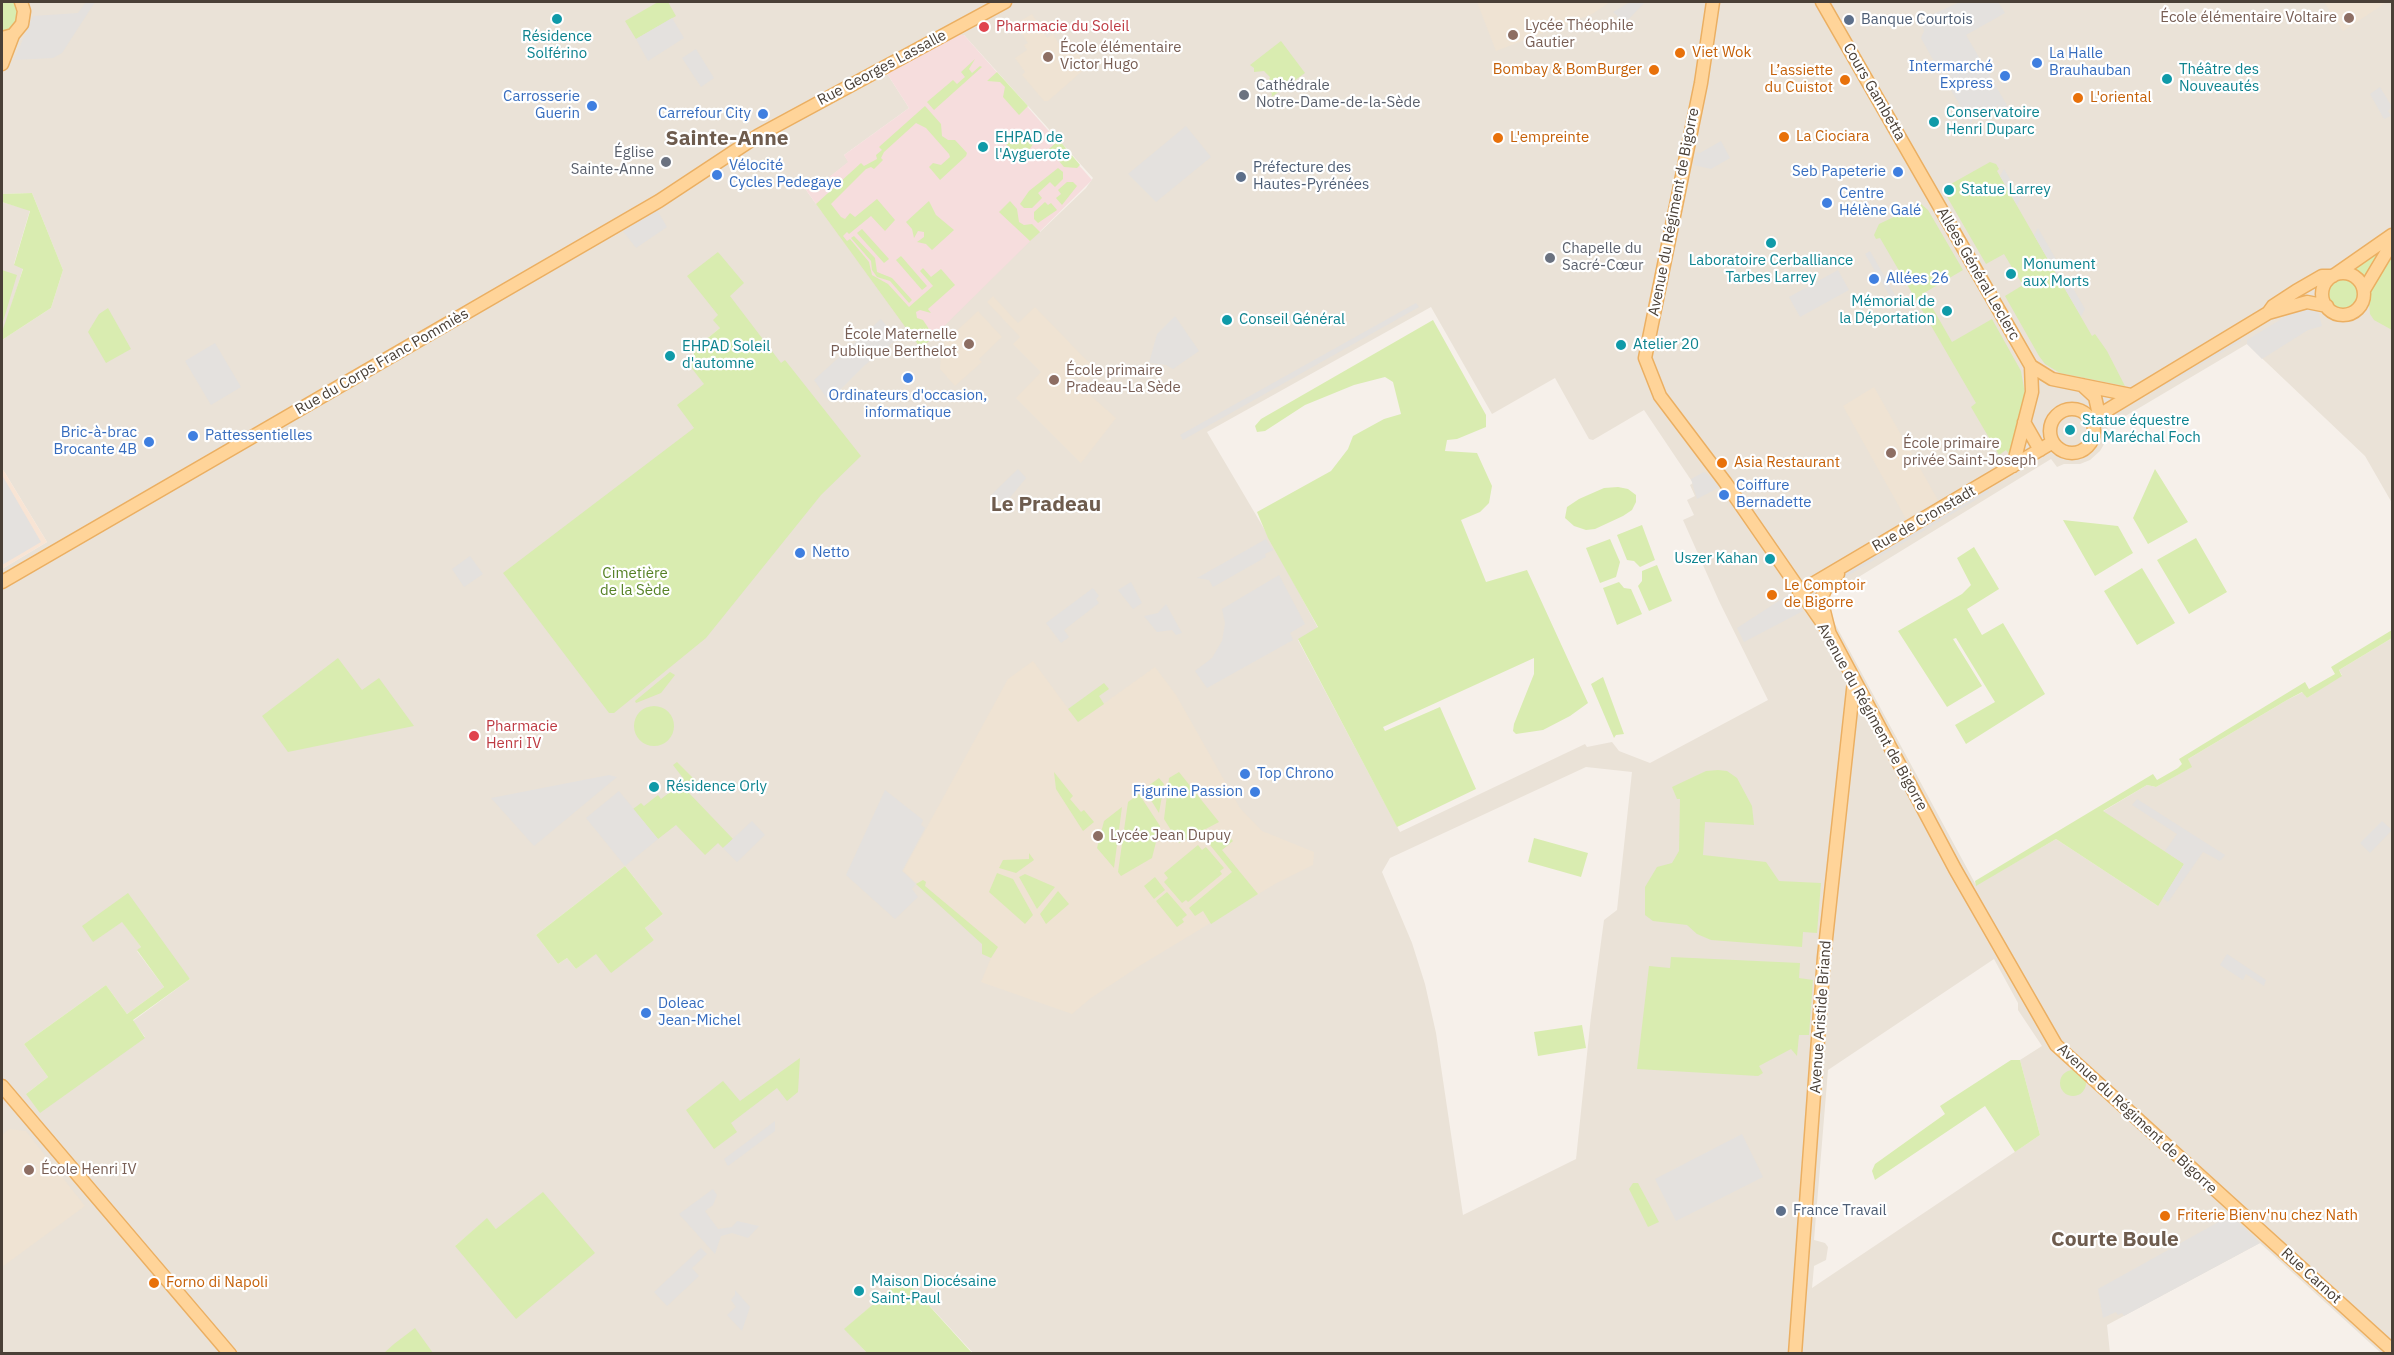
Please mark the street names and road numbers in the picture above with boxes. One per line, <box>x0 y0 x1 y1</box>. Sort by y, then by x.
street label: Rue Georges Lassalle <box>814 26 950 110</box>
street label: Cours Gambetta <box>1839 40 1909 144</box>
street label: Avenue du Régiment de Bigorre <box>1645 106 1703 318</box>
street label: Allées Général Leclerc <box>1933 205 2023 343</box>
street label: Rue du Corps Franc Pommiès <box>292 305 472 419</box>
street label: Rue de Cronstadt <box>1869 482 1979 556</box>
street label: Avenue du Régiment de Bigorre <box>1813 620 1931 814</box>
street label: Avenue Aristide Briand <box>1807 940 1835 1094</box>
street label: Avenue du Régiment de Bigorre <box>2053 1040 2221 1198</box>
street label: Rue Carnot <box>2277 1244 2345 1308</box>

